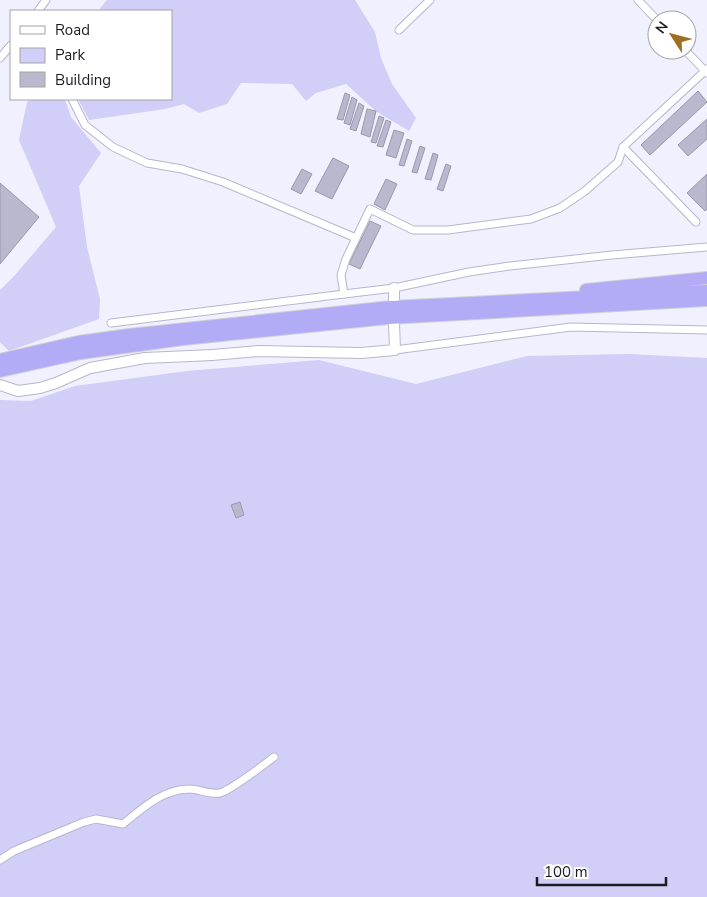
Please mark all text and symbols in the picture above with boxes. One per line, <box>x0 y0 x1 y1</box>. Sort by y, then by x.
legend <box>10 10 172 100</box>
north arrow <box>647 10 697 60</box>
text: N <box>651 18 673 37</box>
text: Road <box>55 20 90 40</box>
text: Park <box>55 45 85 65</box>
text: Building <box>55 70 111 90</box>
scale bar <box>537 854 666 886</box>
text: 100 m <box>544 862 588 882</box>

